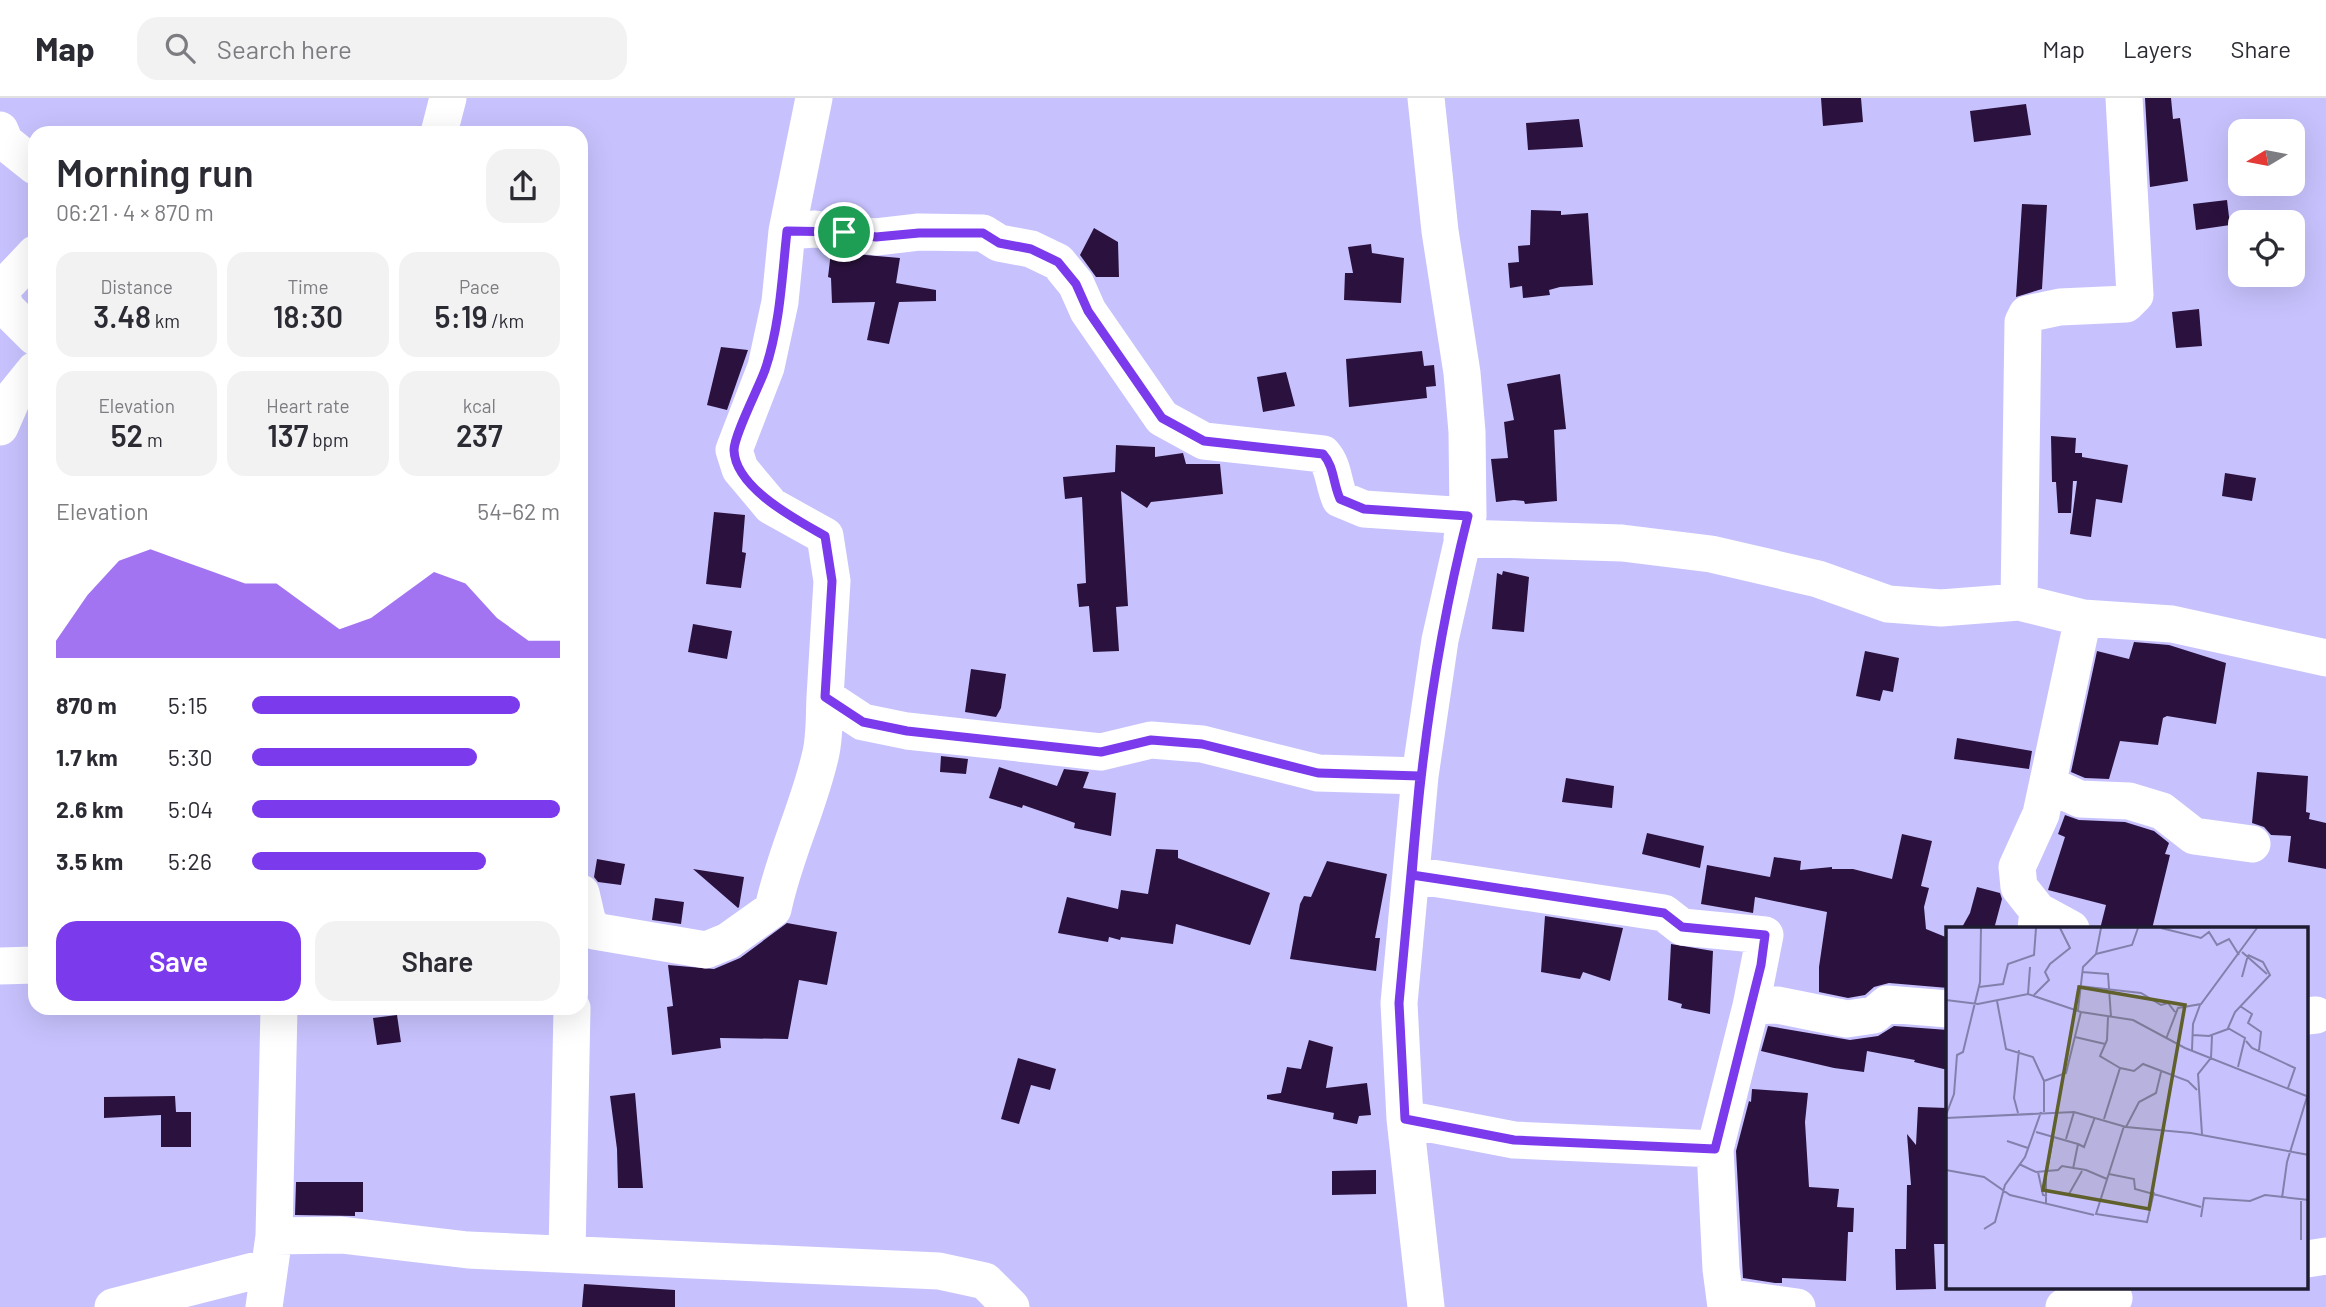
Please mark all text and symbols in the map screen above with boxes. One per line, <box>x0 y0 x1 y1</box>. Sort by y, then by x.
search box <box>137 17 627 80</box>
text: Map <box>35 28 95 68</box>
icon: search <box>161 29 199 67</box>
text: Search here <box>217 33 352 64</box>
text: Map <box>2042 34 2085 63</box>
text: Layers <box>2123 34 2192 63</box>
text: Share <box>2230 34 2291 63</box>
north arrow <box>2228 119 2305 196</box>
map controls <box>2228 119 2305 287</box>
text: Morning run <box>56 149 254 195</box>
button: share <box>486 149 560 223</box>
text: 06:21 · 4 × 870 m <box>56 198 214 226</box>
pin <box>814 202 874 262</box>
button: locate <box>2228 210 2305 287</box>
icon: arrive <box>825 213 863 251</box>
text: Distance <box>100 275 173 298</box>
text: Time <box>287 275 329 298</box>
text: Pace <box>459 275 500 298</box>
text: 3.48 <box>93 298 151 334</box>
text: 18:30 <box>273 298 343 334</box>
text: 5:19 <box>435 298 487 334</box>
text: km <box>151 309 180 332</box>
text: /km <box>487 309 524 332</box>
text: Elevation <box>98 394 175 417</box>
text: Heart rate <box>266 394 350 417</box>
text: kcal <box>463 394 496 417</box>
text: 52 <box>111 417 143 453</box>
text: 137 <box>267 417 308 453</box>
text: 237 <box>456 417 503 453</box>
text: m <box>143 428 163 451</box>
text: bpm <box>308 428 349 451</box>
text: Elevation <box>56 497 149 525</box>
text: 54–62 m <box>477 497 560 525</box>
text: 870 m <box>56 691 117 719</box>
text: 5:15 <box>168 691 208 719</box>
text: 1.7 km <box>56 743 118 771</box>
text: 5:30 <box>168 743 212 771</box>
text: 2.6 km <box>56 795 124 823</box>
text: 5:04 <box>168 795 213 823</box>
text: 3.5 km <box>56 847 123 875</box>
text: 5:26 <box>168 847 212 875</box>
button: Save <box>56 921 301 1001</box>
button: Share <box>315 921 560 1001</box>
inset map <box>1946 927 2308 1290</box>

